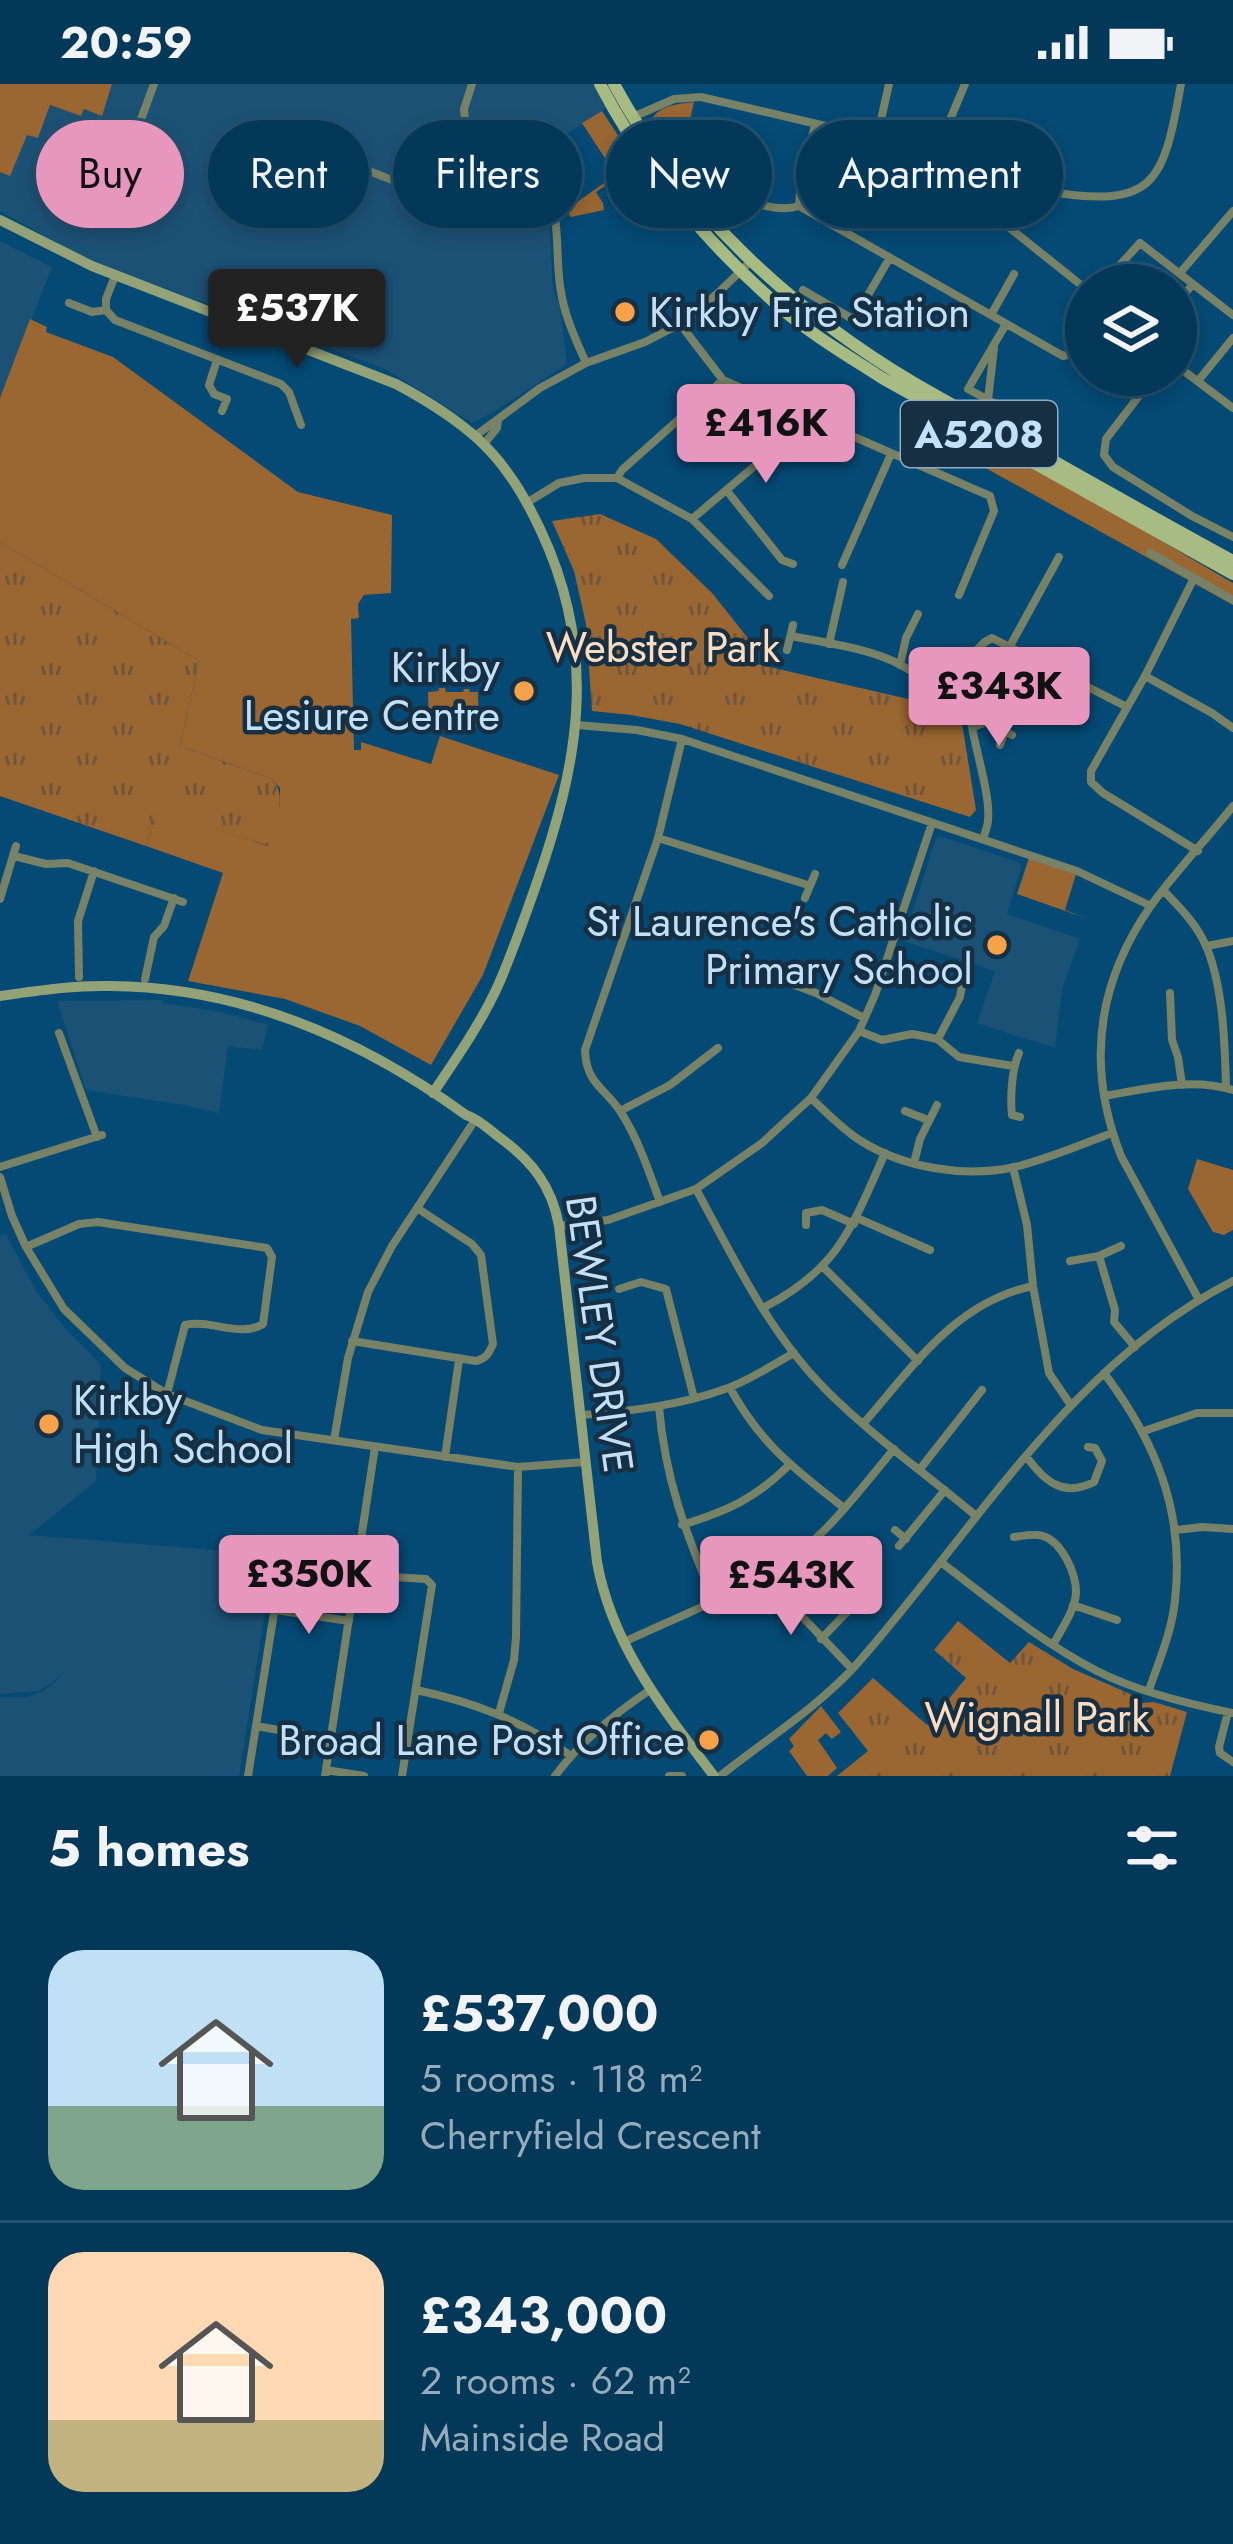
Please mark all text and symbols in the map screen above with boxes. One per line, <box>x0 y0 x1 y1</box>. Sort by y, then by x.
text: 20:59 <box>60 10 193 75</box>
chip: Buy <box>36 120 184 228</box>
chip: Rent <box>208 120 369 228</box>
chip: Filters <box>393 120 582 228</box>
chip: New <box>606 120 772 228</box>
chip: Apartment <box>796 120 1063 228</box>
map controls <box>1065 264 1197 396</box>
button: layers <box>1065 264 1197 396</box>
pin: £537K <box>213 269 381 371</box>
text: £537K <box>235 279 359 336</box>
place label: Kirkby Fire Station <box>649 282 970 343</box>
marker: Kirkby Fire Station <box>612 299 638 325</box>
pin: £416K <box>682 384 850 486</box>
text: £416K <box>704 394 828 451</box>
road number: A5208 <box>901 401 1057 467</box>
park label: Webster Park <box>546 617 781 678</box>
place label: Kirkby Lesiure Centre <box>244 637 501 746</box>
pin: £343K <box>915 647 1083 749</box>
text: £343K <box>936 657 1062 714</box>
marker: Kirkby Lesiure Centre <box>511 678 537 704</box>
place label: St Laurence's Catholic Primary School <box>586 891 973 1000</box>
marker: St Laurence's Catholic Primary School <box>984 932 1010 958</box>
street label: BEWLEY DRIVE <box>550 1191 649 1477</box>
place label: Kirkby High School <box>73 1370 293 1479</box>
marker: Kirkby High School <box>36 1411 62 1437</box>
pin: £350K <box>225 1535 393 1637</box>
pin: £543K <box>707 1536 875 1638</box>
text: £350K <box>246 1545 372 1602</box>
text: £543K <box>727 1546 855 1603</box>
park label: Wignall Park <box>924 1687 1150 1748</box>
place label: Broad Lane Post Office <box>279 1710 685 1771</box>
marker: Broad Lane Post Office <box>696 1727 722 1753</box>
text: 5 homes <box>48 1811 250 1885</box>
icon: filters <box>1119 1815 1185 1881</box>
text: £537,000 <box>420 1976 658 2050</box>
icon: home <box>144 1998 288 2142</box>
text: 5 rooms · 118 m² <box>420 2050 702 2107</box>
text: Cherryfield Crescent <box>420 2107 761 2164</box>
text: £343,000 <box>420 2278 667 2352</box>
icon: home <box>144 2300 288 2444</box>
text: 2 rooms · 62 m² <box>420 2352 691 2409</box>
text: Mainside Road <box>420 2409 665 2466</box>

